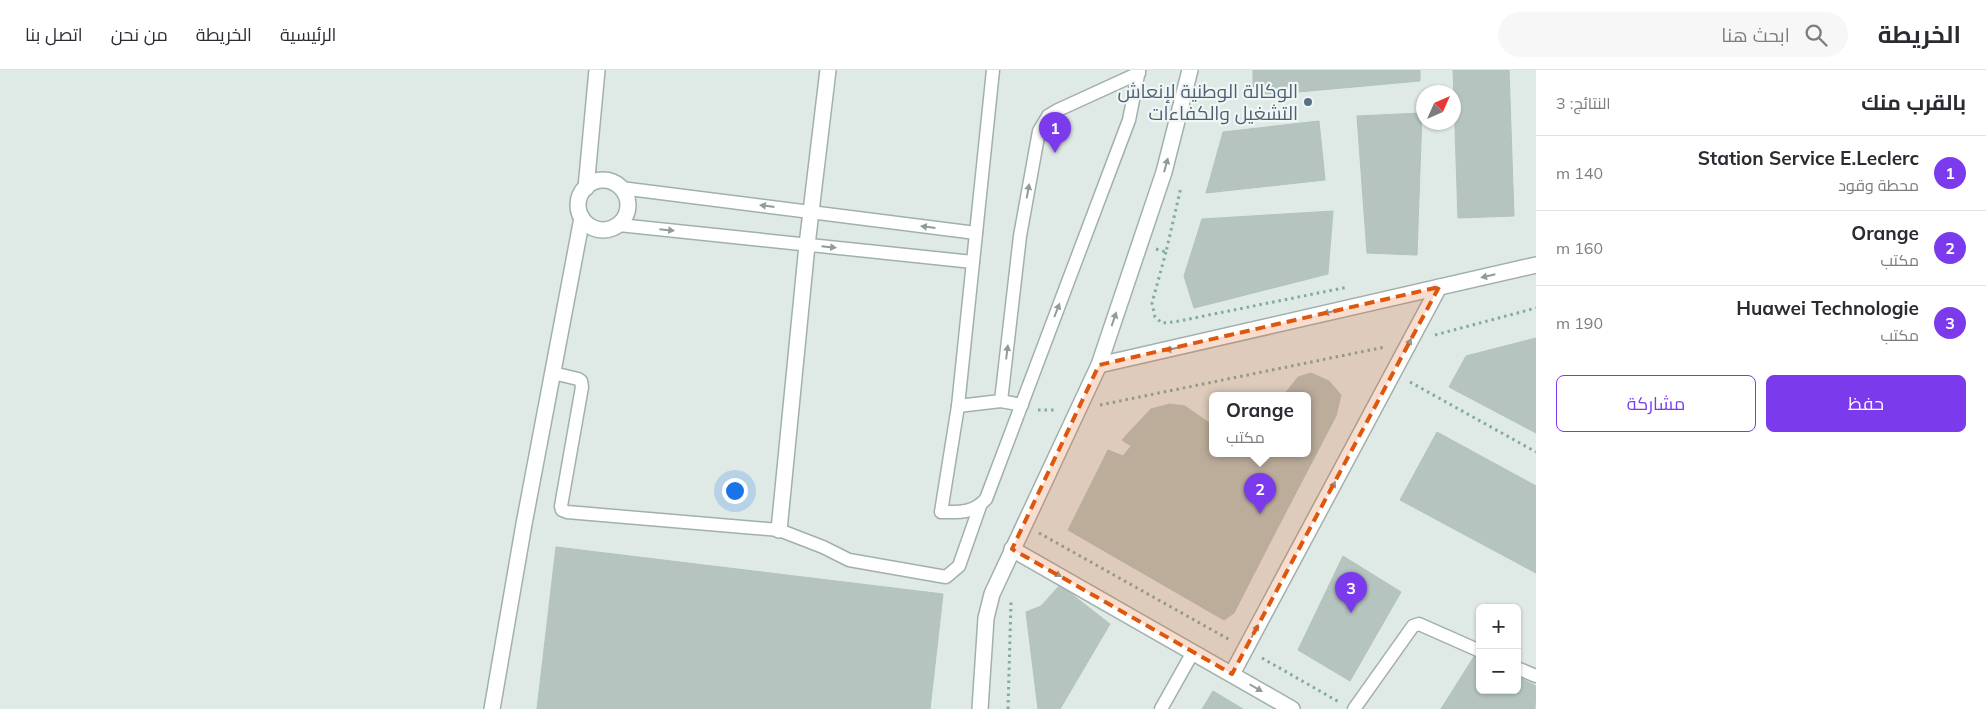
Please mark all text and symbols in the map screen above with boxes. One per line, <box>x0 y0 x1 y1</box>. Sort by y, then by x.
search box <box>1498 12 1848 57</box>
text: الخريطة <box>1878 19 1961 49</box>
icon: search <box>1802 21 1830 49</box>
text: اتصل بنا <box>25 23 83 46</box>
text: من نحن <box>111 23 168 46</box>
text: الخريطة <box>196 23 252 46</box>
text: الرئيسية <box>280 23 336 46</box>
text: ابحث هنا <box>1721 23 1790 47</box>
place label: الوكالة الوطنية لإنعاش التشغيل والكفاءات <box>1117 79 1298 125</box>
north arrow <box>1416 85 1461 130</box>
text: بالقرب منك <box>1861 89 1966 115</box>
text: النتائج: 3 <box>1556 93 1611 113</box>
marker: الوكالة الوطنية لإنعاش التشغيل والكفاءات <box>1302 96 1314 108</box>
pin: 1 <box>1039 112 1071 153</box>
text: Station Service E.Leclerc <box>1698 146 1919 170</box>
one-way arrow <box>1162 157 1170 172</box>
text: 140 m <box>1556 163 1603 183</box>
text: 1 <box>1945 163 1955 183</box>
text: محطة وقود <box>1838 175 1919 195</box>
one-way arrow <box>1025 183 1033 199</box>
one-way arrow <box>758 202 774 210</box>
text: Orange <box>1851 221 1919 245</box>
one-way arrow <box>919 223 935 231</box>
one-way arrow <box>660 226 676 234</box>
text: 160 m <box>1556 238 1603 258</box>
text: 2 <box>1945 238 1955 258</box>
one-way arrow <box>821 243 837 251</box>
text: مكتب <box>1880 250 1919 270</box>
one-way arrow <box>1481 272 1496 280</box>
text: Huawei Technologie <box>1736 296 1919 320</box>
one-way arrow <box>1053 302 1061 317</box>
one-way arrow <box>1323 308 1338 316</box>
one-way arrow <box>1111 311 1119 326</box>
text: 190 m <box>1556 313 1603 333</box>
text: 3 <box>1945 313 1955 333</box>
text: مكتب <box>1880 325 1919 345</box>
one-way arrow <box>1404 337 1412 352</box>
one-way arrow <box>1003 344 1011 360</box>
one-way arrow <box>1163 345 1179 353</box>
button: مشاركة <box>1556 375 1756 432</box>
button: حفظ <box>1766 375 1966 432</box>
popup <box>1209 392 1311 457</box>
text: Orange <box>1226 398 1294 422</box>
text: مكتب <box>1226 427 1265 447</box>
pin: 2 <box>1244 473 1276 514</box>
your location <box>722 478 748 504</box>
one-way arrow <box>1328 481 1336 495</box>
one-way arrow <box>1048 568 1061 577</box>
pin: 3 <box>1335 572 1367 613</box>
map controls <box>1476 604 1521 694</box>
button: + <box>1476 604 1521 649</box>
one-way arrow <box>1251 624 1259 639</box>
button: − <box>1476 649 1521 694</box>
one-way arrow <box>1250 684 1263 693</box>

